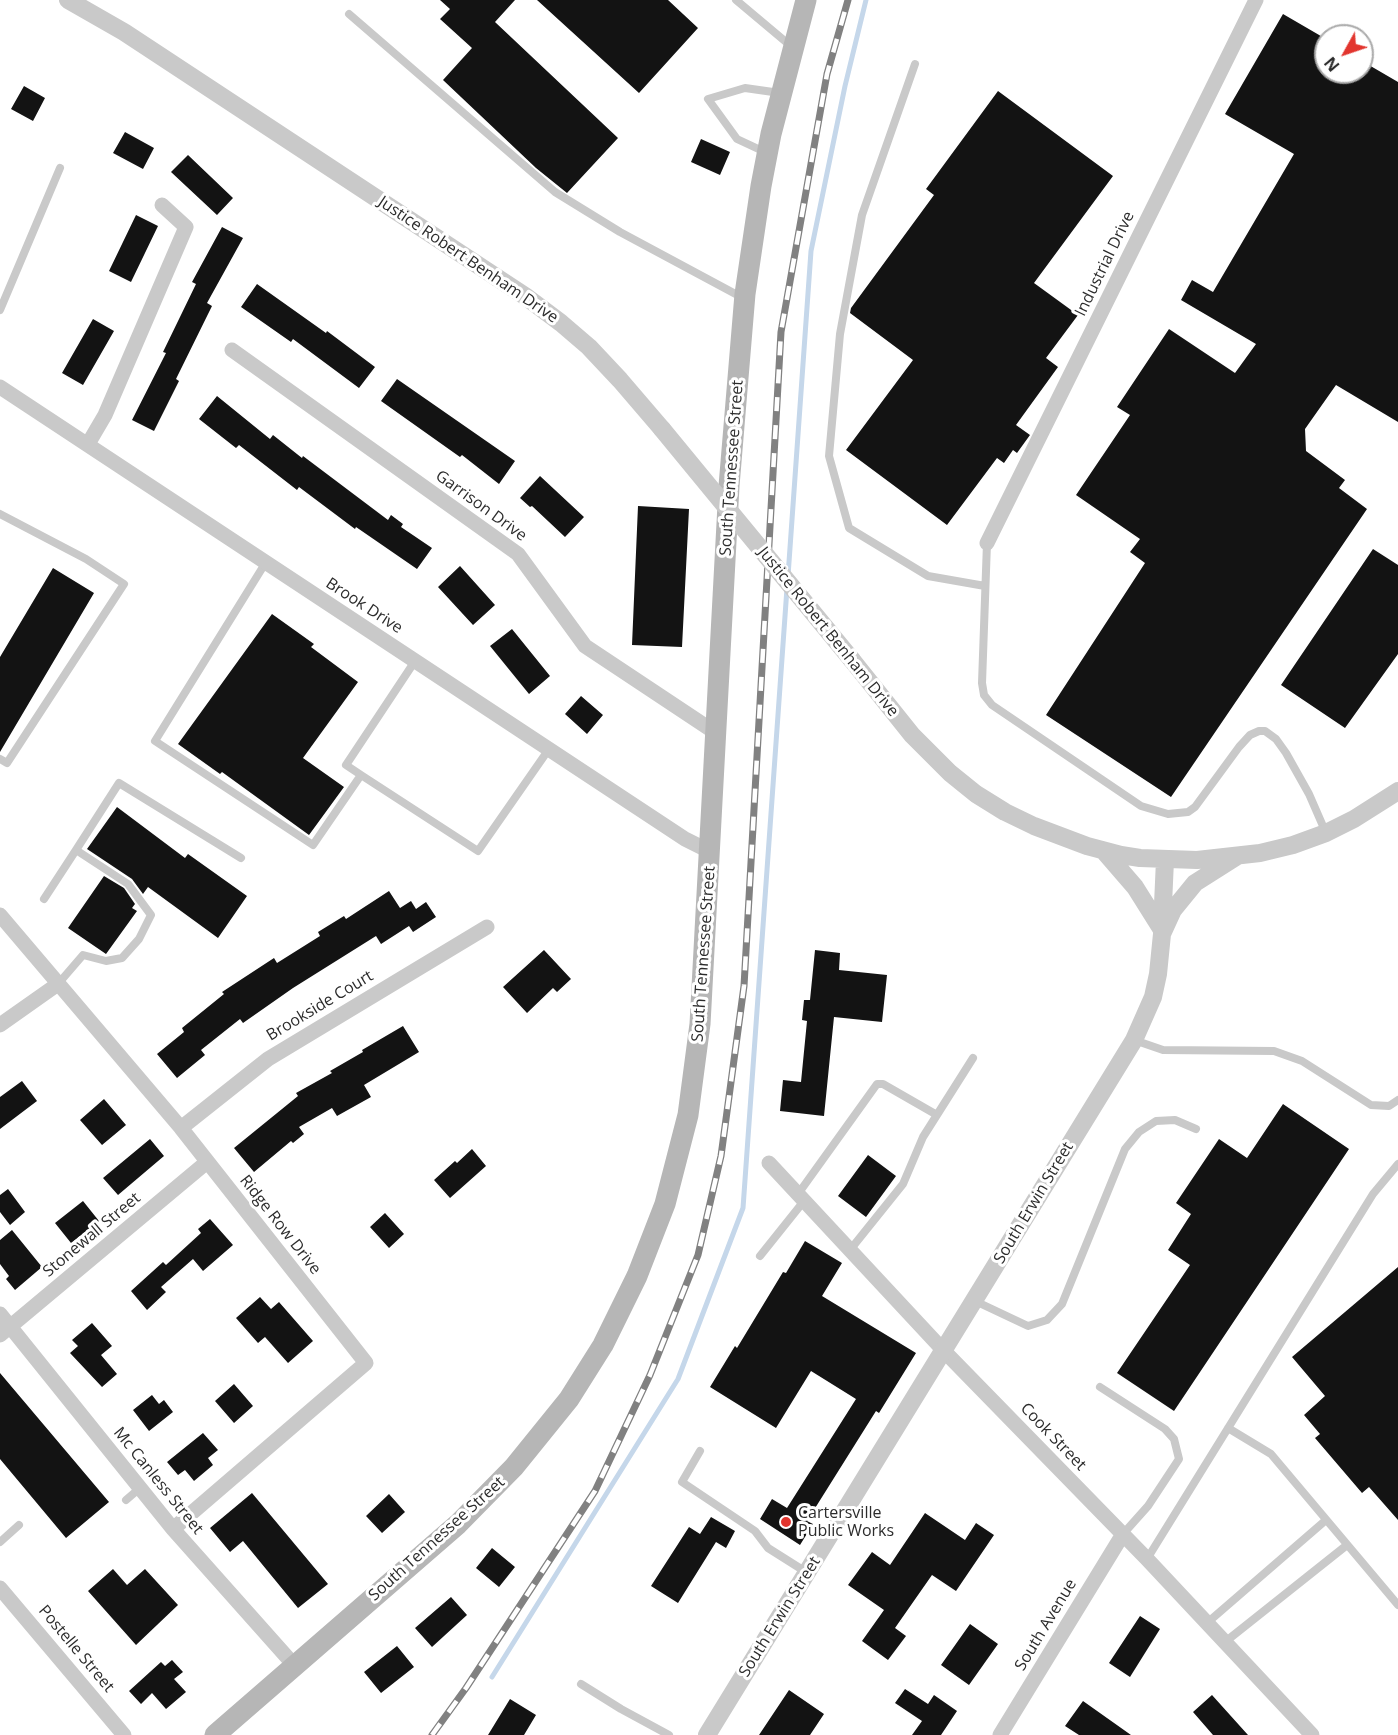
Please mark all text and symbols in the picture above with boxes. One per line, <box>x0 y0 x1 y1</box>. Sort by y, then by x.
north arrow <box>1314 24 1374 84</box>
text: N <box>1319 52 1344 76</box>
street label: Justice Robert Benham Drive <box>374 193 562 327</box>
street label: Industrial Drive <box>1071 209 1139 319</box>
street label: South Tennessee Street <box>716 379 748 557</box>
street label: Garrison Drive <box>432 466 530 546</box>
street label: Justice Robert Benham Drive <box>754 543 902 721</box>
street label: Brook Drive <box>322 574 406 638</box>
street label: South Tennessee Street <box>688 865 720 1043</box>
street label: Brookside Court <box>263 967 377 1045</box>
street label: South Erwin Street <box>990 1139 1078 1267</box>
street label: Ridge Row Drive <box>235 1172 325 1278</box>
street label: Stonewall Street <box>39 1189 145 1281</box>
street label: Cook Street <box>1016 1399 1090 1475</box>
street label: Mc Canless Street <box>109 1424 207 1538</box>
street label: South Tennessee Street <box>365 1473 509 1605</box>
place label: Cartersville Public Works <box>798 1503 894 1541</box>
marker: Cartersville Public Works <box>779 1515 793 1529</box>
street label: South Erwin Street <box>735 1553 825 1681</box>
street label: South Avenue <box>1011 1576 1081 1674</box>
street label: Postelle Street <box>34 1602 118 1696</box>

